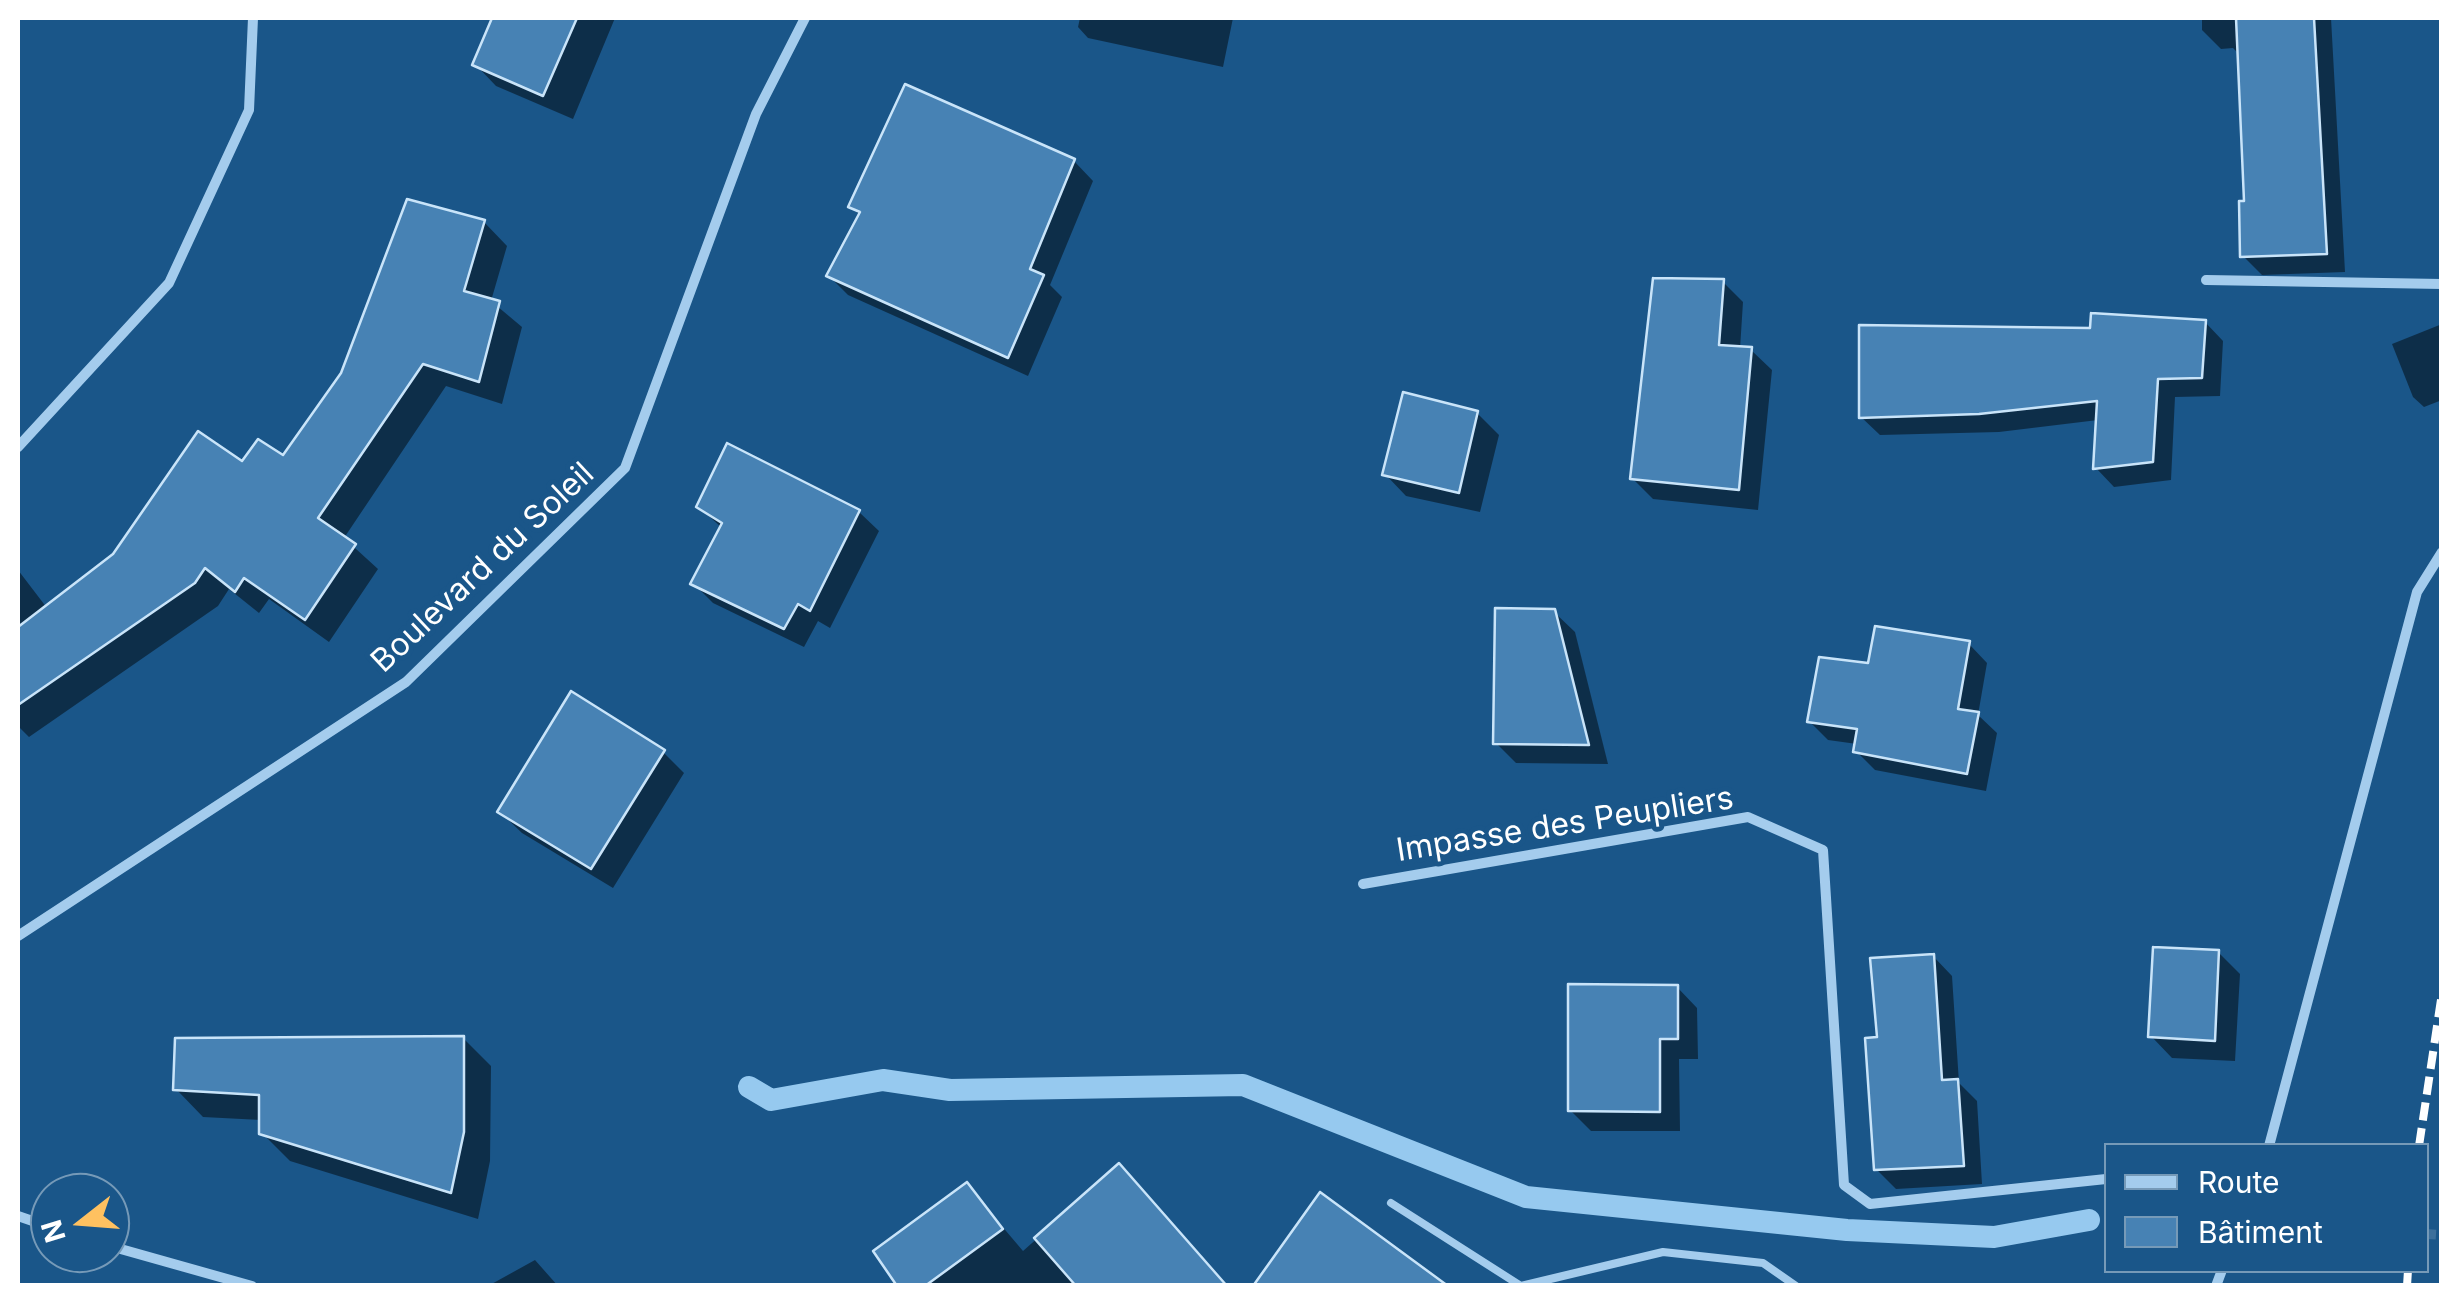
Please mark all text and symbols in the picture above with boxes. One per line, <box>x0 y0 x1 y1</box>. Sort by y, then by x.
street label: Boulevard du Soleil <box>364 455 602 681</box>
street label: Impasse des Peupliers <box>1394 779 1736 871</box>
legend <box>2104 1143 2429 1273</box>
text: Route <box>2198 1164 2280 1200</box>
north arrow <box>30 1173 130 1273</box>
text: Bâtiment <box>2198 1214 2323 1250</box>
text: N <box>34 1216 73 1246</box>

